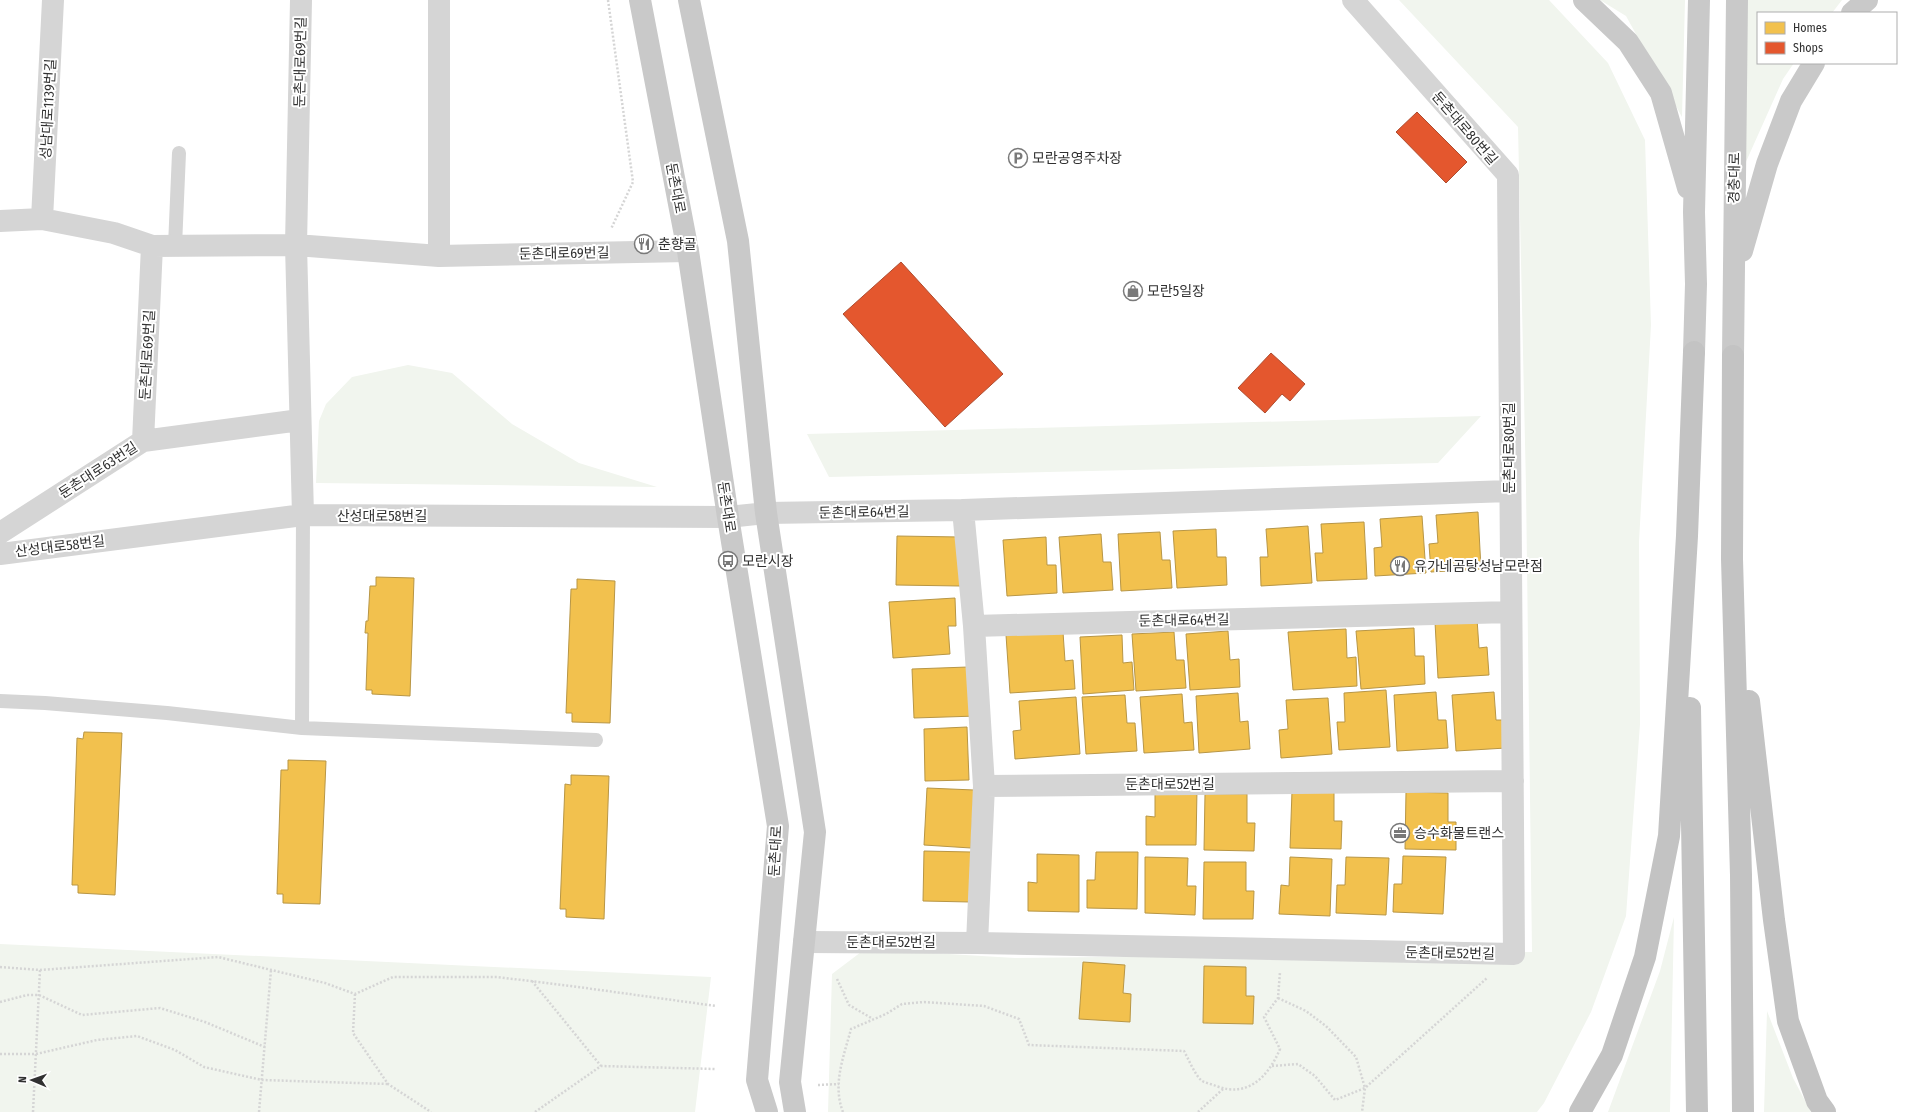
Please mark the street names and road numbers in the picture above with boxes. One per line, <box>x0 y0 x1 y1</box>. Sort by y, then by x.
street label: 둔촌대로69번길 <box>291 16 310 108</box>
street label: 성남대로1139번길 <box>37 58 60 160</box>
street label: 둔촌대로80번길 <box>1428 88 1501 168</box>
street label: 경충대로 <box>1726 152 1743 204</box>
street label: 둔촌대로 <box>662 161 689 215</box>
street label: 둔촌대로69번길 <box>518 244 610 263</box>
street label: 둔촌대로69번길 <box>137 309 158 401</box>
street label: 둔촌대로80번길 <box>1501 402 1518 494</box>
street label: 둔촌대로63번길 <box>56 439 141 502</box>
street label: 둔촌대로 <box>714 480 739 534</box>
street label: 둔촌대로64번길 <box>818 503 910 522</box>
street label: 산성대로58번길 <box>337 508 427 525</box>
street label: 산성대로58번길 <box>14 533 106 560</box>
street label: 둔촌대로64번길 <box>1138 611 1230 630</box>
street label: 둔촌대로52번길 <box>1125 776 1215 793</box>
street label: 둔촌대로 <box>766 825 785 877</box>
street label: 둔촌대로52번길 <box>846 934 936 951</box>
street label: 둔촌대로52번길 <box>1405 944 1495 963</box>

